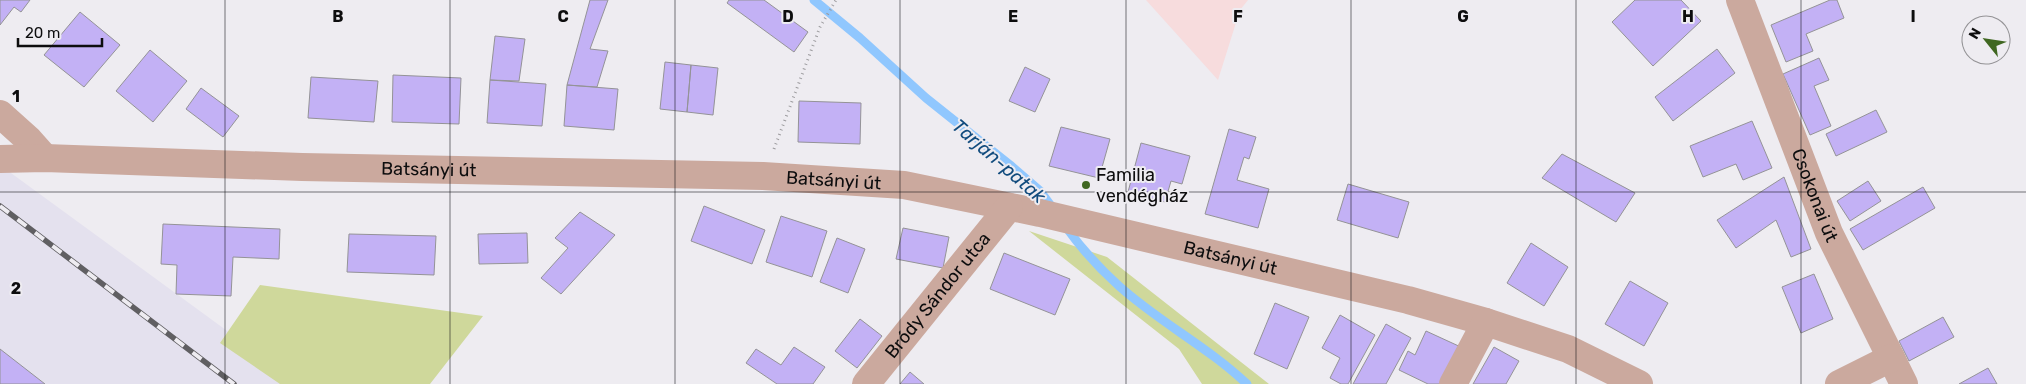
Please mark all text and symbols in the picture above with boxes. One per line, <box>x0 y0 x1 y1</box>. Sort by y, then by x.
text: B <box>332 7 344 26</box>
text: C <box>557 7 569 26</box>
text: D <box>782 7 794 26</box>
text: E <box>1008 7 1018 26</box>
text: F <box>1233 7 1243 26</box>
text: G <box>1457 7 1469 26</box>
text: H <box>1682 7 1694 26</box>
text: I <box>1910 7 1916 26</box>
scale bar <box>18 15 101 47</box>
north arrow <box>1961 15 2011 65</box>
text: 20 m <box>25 24 60 42</box>
text: N <box>1965 25 1985 42</box>
text: 1 <box>12 87 20 106</box>
water label: Tarján-patak <box>947 114 1051 208</box>
street label: Csokonai út <box>1787 145 1843 246</box>
street label: Batsányi út <box>381 158 477 181</box>
place label: Familia vendégház <box>1096 164 1188 207</box>
street label: Batsányi út <box>785 166 882 195</box>
marker: Familia vendégház <box>1080 179 1092 191</box>
street label: Bródy Sándor utca <box>880 228 995 363</box>
street label: Batsányi út <box>1181 236 1279 280</box>
text: 2 <box>11 279 21 298</box>

